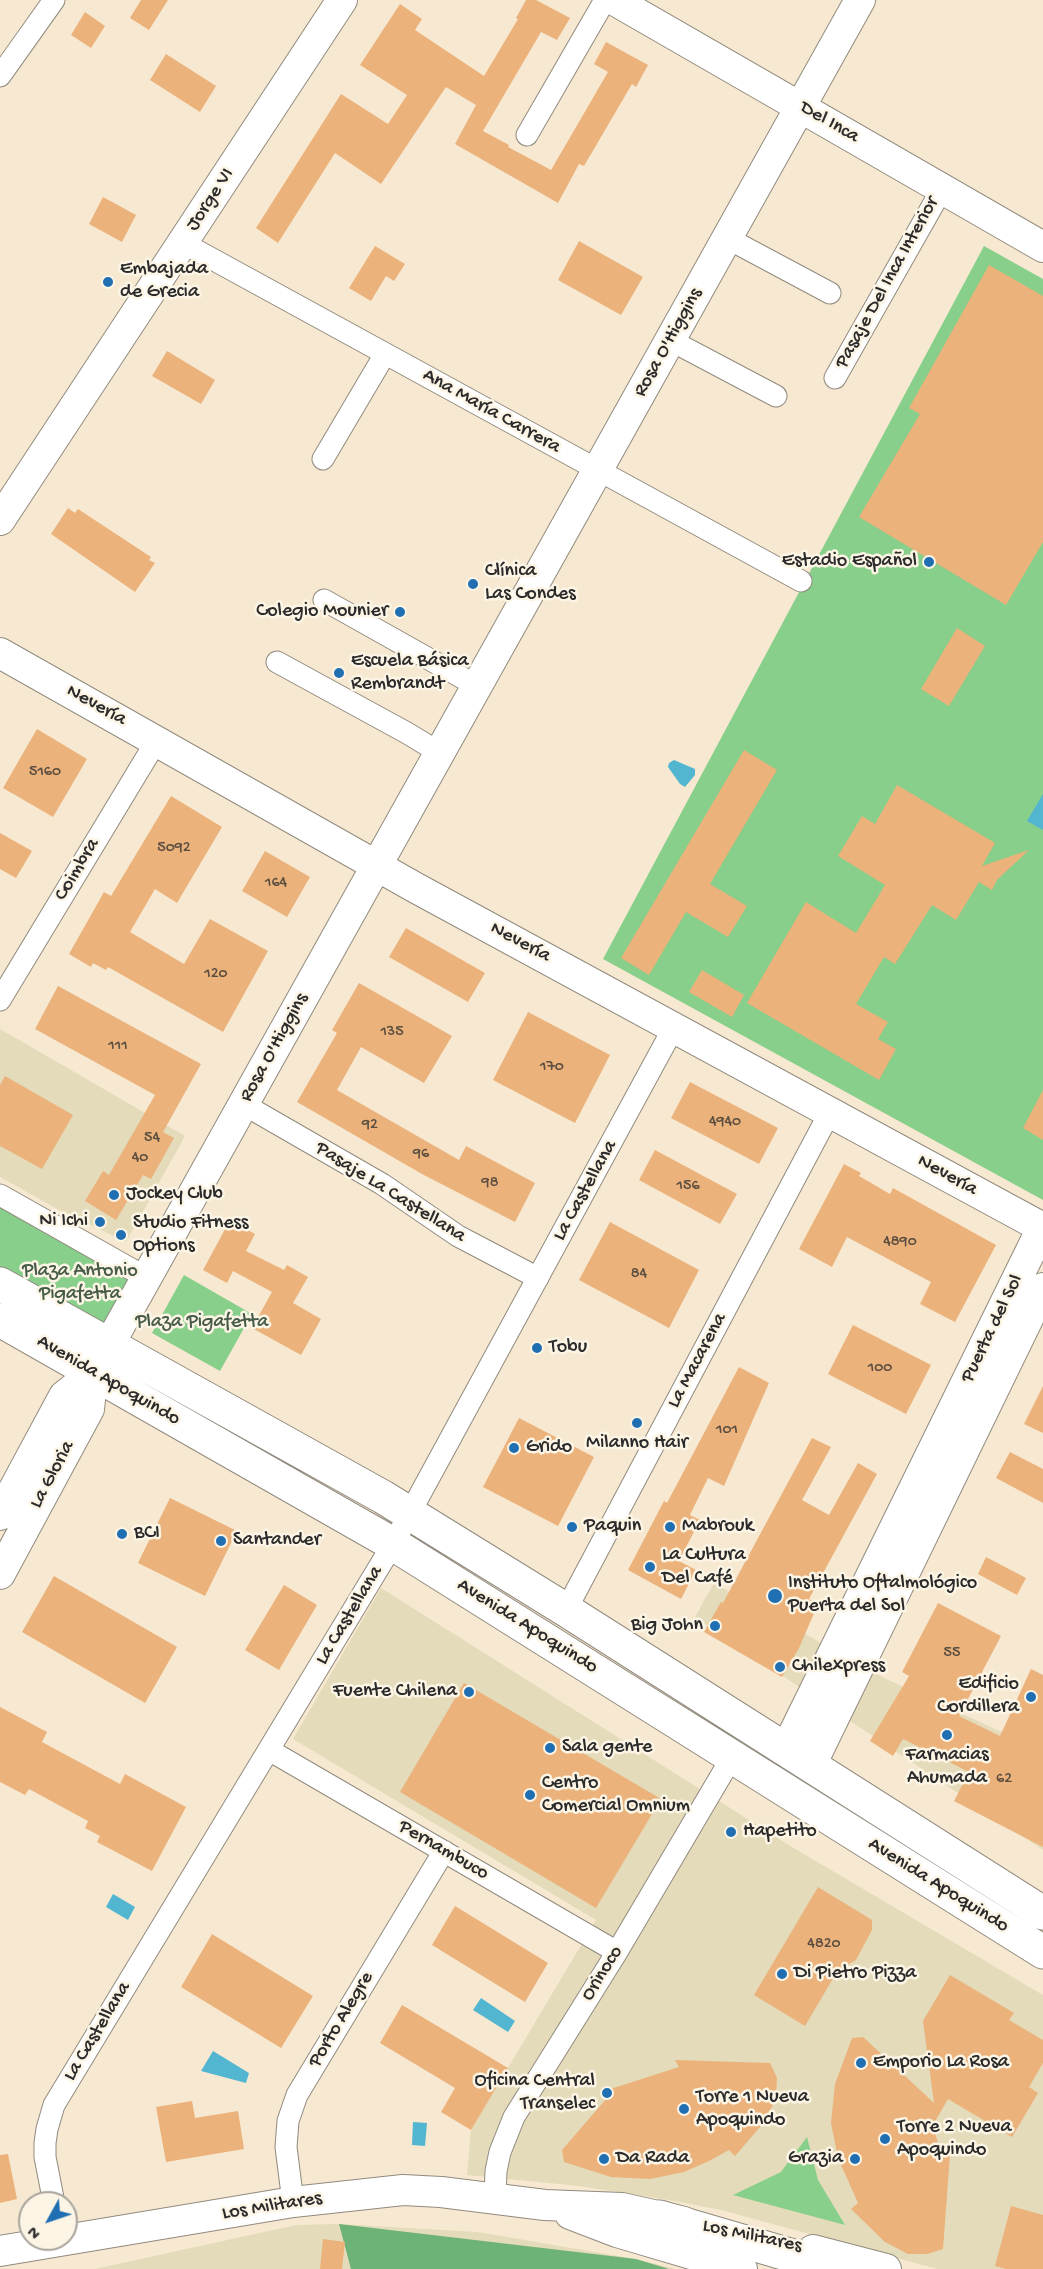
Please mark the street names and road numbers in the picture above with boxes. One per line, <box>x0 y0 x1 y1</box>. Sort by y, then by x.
street label: Del Inca <box>795 96 863 150</box>
street label: Jorge VI <box>182 164 240 236</box>
street label: Pasaje Del Inca Interior <box>831 193 945 373</box>
street label: Rosa O'Higgins <box>629 284 709 402</box>
street label: Ana María Carrera <box>418 364 564 460</box>
street label: Nevería <box>62 680 130 732</box>
street label: Coimbra <box>50 834 106 906</box>
street label: Nevería <box>486 917 554 969</box>
street label: Rosa O'Higgins <box>235 989 315 1107</box>
street label: La Castellana <box>548 1136 624 1246</box>
street label: Pasaje La Castellana <box>310 1137 470 1249</box>
street label: Nevería <box>913 1150 981 1202</box>
street label: Puerta del Sol <box>957 1271 1029 1387</box>
street label: La Macarena <box>663 1309 733 1413</box>
street label: Avenida Apoquindo <box>32 1330 184 1432</box>
street label: La Gloria <box>25 1437 81 1513</box>
street label: La Castellana <box>311 1562 389 1670</box>
street label: Avenida Apoquindo <box>452 1574 602 1680</box>
street label: Pernambuco <box>394 1816 492 1886</box>
street label: Avenida Apoquindo <box>863 1833 1013 1939</box>
street label: Orinoco <box>577 1942 629 2006</box>
street label: Porto Alegre <box>304 1968 380 2072</box>
street label: La Castellana <box>59 1978 137 2086</box>
street label: Los Militares <box>220 2187 324 2227</box>
street label: Los Militares <box>700 2215 804 2259</box>

